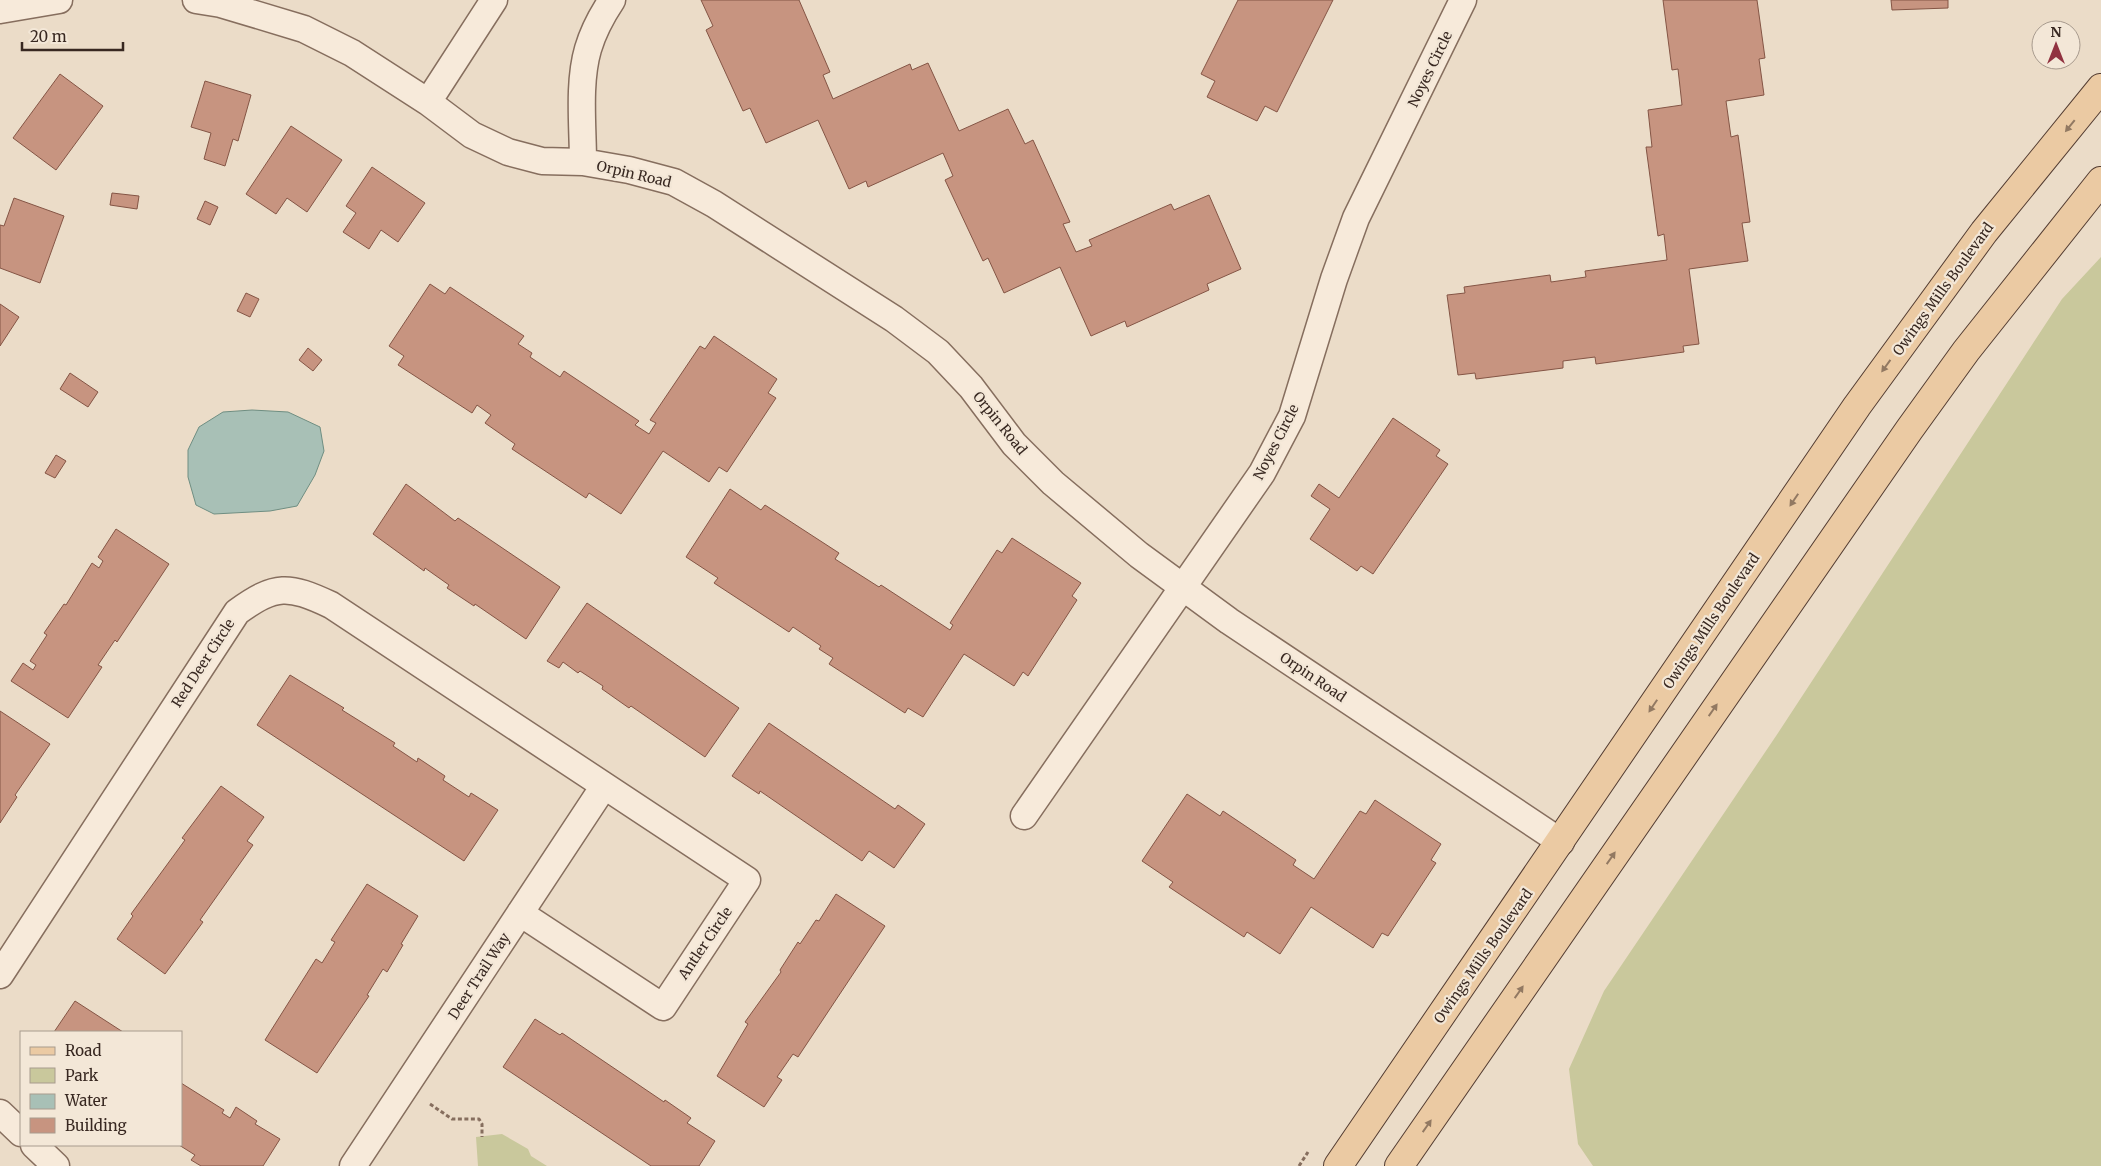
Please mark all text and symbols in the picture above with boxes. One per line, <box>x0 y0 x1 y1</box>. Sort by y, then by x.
scale bar <box>22 20 124 52</box>
north arrow <box>2031 20 2081 70</box>
text: N <box>2050 23 2062 41</box>
text: 20 m <box>30 27 67 46</box>
street label: Noyes Circle <box>1404 28 1456 110</box>
one-way arrow <box>2065 119 2076 132</box>
street label: Orpin Road <box>595 157 674 191</box>
street label: Owings Mills Boulevard <box>1889 219 1998 359</box>
one-way arrow <box>1881 359 1891 373</box>
street label: Orpin Road <box>969 388 1031 459</box>
street label: Noyes Circle <box>1249 401 1303 483</box>
one-way arrow <box>1789 493 1798 506</box>
street label: Owings Mills Boulevard <box>1659 549 1764 692</box>
street label: Red Deer Circle <box>168 615 238 711</box>
street label: Orpin Road <box>1276 648 1350 706</box>
one-way arrow <box>1648 700 1658 713</box>
one-way arrow <box>1709 703 1718 717</box>
one-way arrow <box>1606 851 1616 865</box>
street label: Owings Mills Boulevard <box>1430 885 1537 1027</box>
street label: Antler Circle <box>674 903 736 984</box>
street label: Deer Trail Way <box>444 929 514 1023</box>
one-way arrow <box>1514 985 1524 999</box>
legend <box>20 1031 182 1146</box>
text: Road <box>65 1041 101 1060</box>
text: Park <box>65 1066 99 1085</box>
text: Water <box>64 1091 108 1110</box>
text: Building <box>65 1116 127 1135</box>
one-way arrow <box>1422 1119 1432 1133</box>

